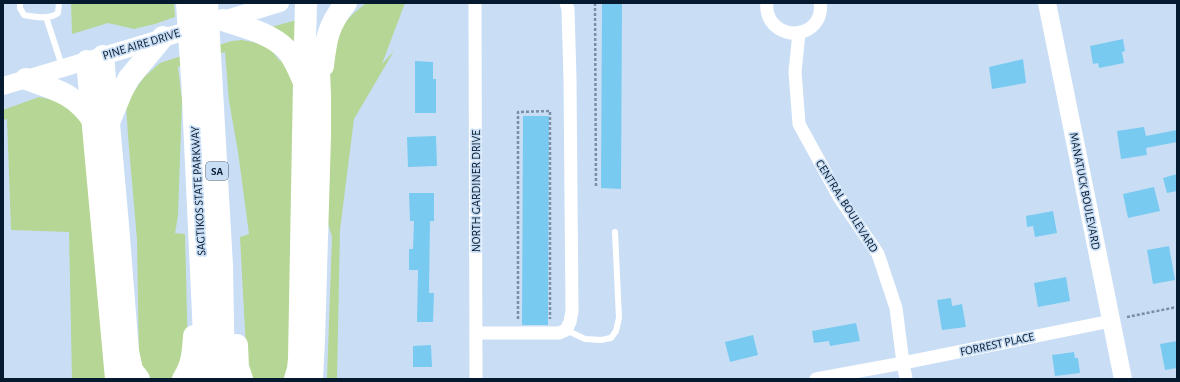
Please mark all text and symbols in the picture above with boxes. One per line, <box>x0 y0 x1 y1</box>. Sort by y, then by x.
street label: PINE AIRE DRIVE <box>101 27 181 61</box>
street label: SAGTIKOS STATE PARKWAY <box>189 125 207 256</box>
street label: NORTH GARDINER DRIVE <box>470 130 482 252</box>
street label: MANATUCK BOULEVARD <box>1068 131 1102 251</box>
street label: CENTRAL BOULEVARD <box>814 158 880 255</box>
road number: SA <box>206 162 228 180</box>
street label: FORREST PLACE <box>959 330 1035 358</box>

